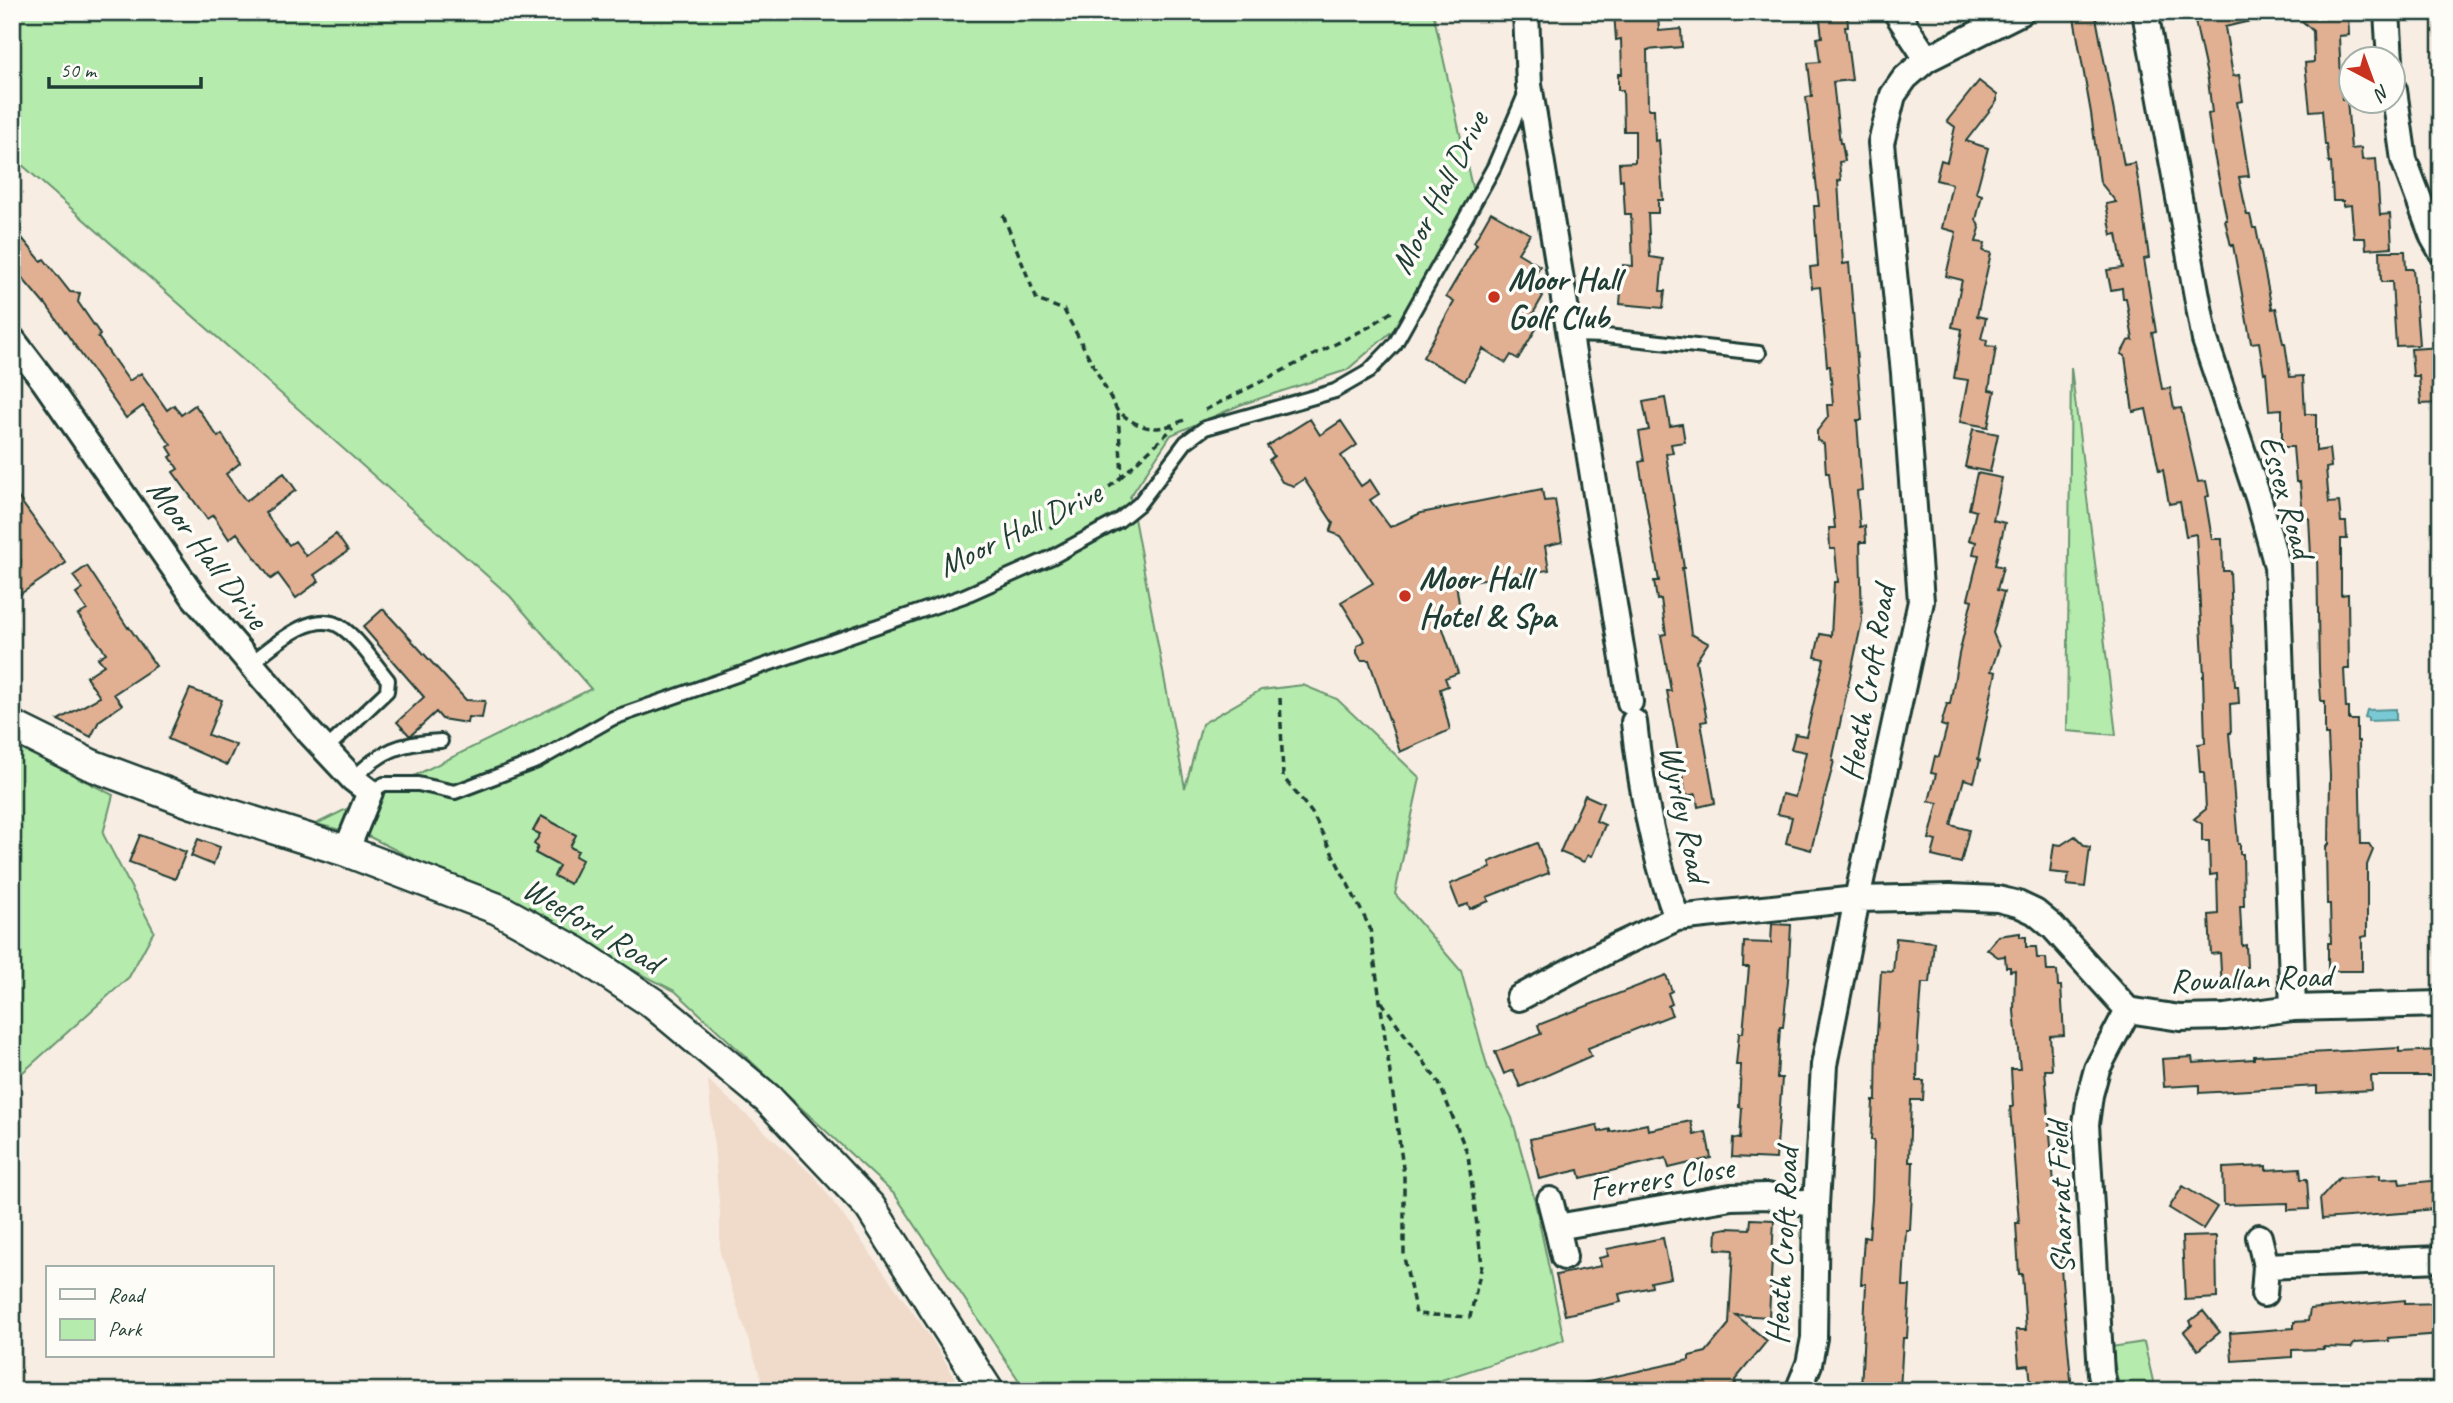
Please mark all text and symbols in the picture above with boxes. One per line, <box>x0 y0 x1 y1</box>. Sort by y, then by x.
scale bar <box>49 46 201 90</box>
north arrow <box>2338 46 2408 116</box>
text: 50 m <box>60 57 98 83</box>
text: N <box>2368 79 2395 107</box>
street label: Moor Hall Drive <box>1380 102 1499 281</box>
place label: Moor Hall Golf Club <box>1508 258 1626 338</box>
marker: Moor Hall Golf Club <box>1486 289 1502 305</box>
street label: Essex Road <box>2250 430 2326 567</box>
street label: Moor Hall Drive <box>138 470 280 639</box>
street label: Moor Hall Drive <box>931 470 1110 587</box>
place label: Moor Hall Hotel & Spa <box>1419 557 1558 637</box>
street label: Heath Croft Road <box>1829 578 1906 784</box>
marker: Moor Hall Hotel & Spa <box>1397 588 1413 604</box>
street label: Wyrley Road <box>1650 741 1721 890</box>
street label: Weeford Road <box>515 867 674 985</box>
street label: Rowallan Road <box>2169 954 2338 1002</box>
street label: Sharrat Field <box>2036 1116 2084 1275</box>
street label: Heath Croft Road <box>1756 1142 1808 1346</box>
street label: Ferrers Close <box>1586 1146 1739 1210</box>
legend <box>46 1266 273 1358</box>
text: Road <box>108 1282 147 1308</box>
text: Park <box>108 1316 143 1342</box>

